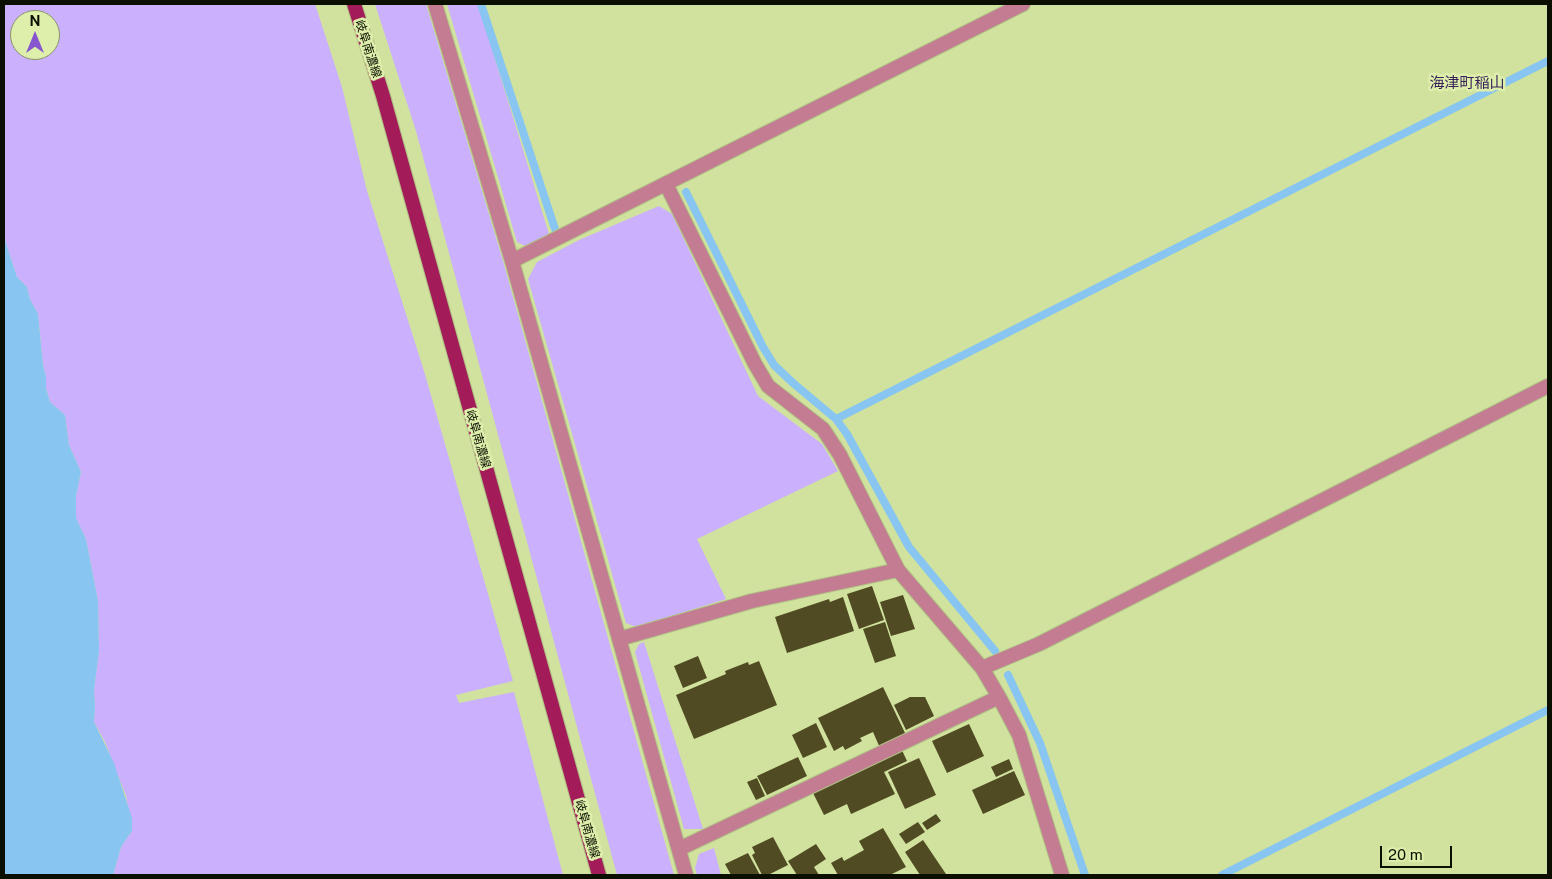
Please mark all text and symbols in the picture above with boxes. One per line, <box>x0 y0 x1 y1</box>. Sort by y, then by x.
north arrow <box>10 10 60 60</box>
text: N <box>30 13 40 29</box>
street label: 岐阜南濃線 <box>352 18 384 80</box>
district label: 海津町稲山 <box>1430 74 1504 92</box>
street label: 岐阜南濃線 <box>463 408 493 470</box>
street label: 岐阜南濃線 <box>572 798 602 860</box>
scale bar <box>1382 836 1454 868</box>
text: 20 m <box>1388 846 1423 863</box>

